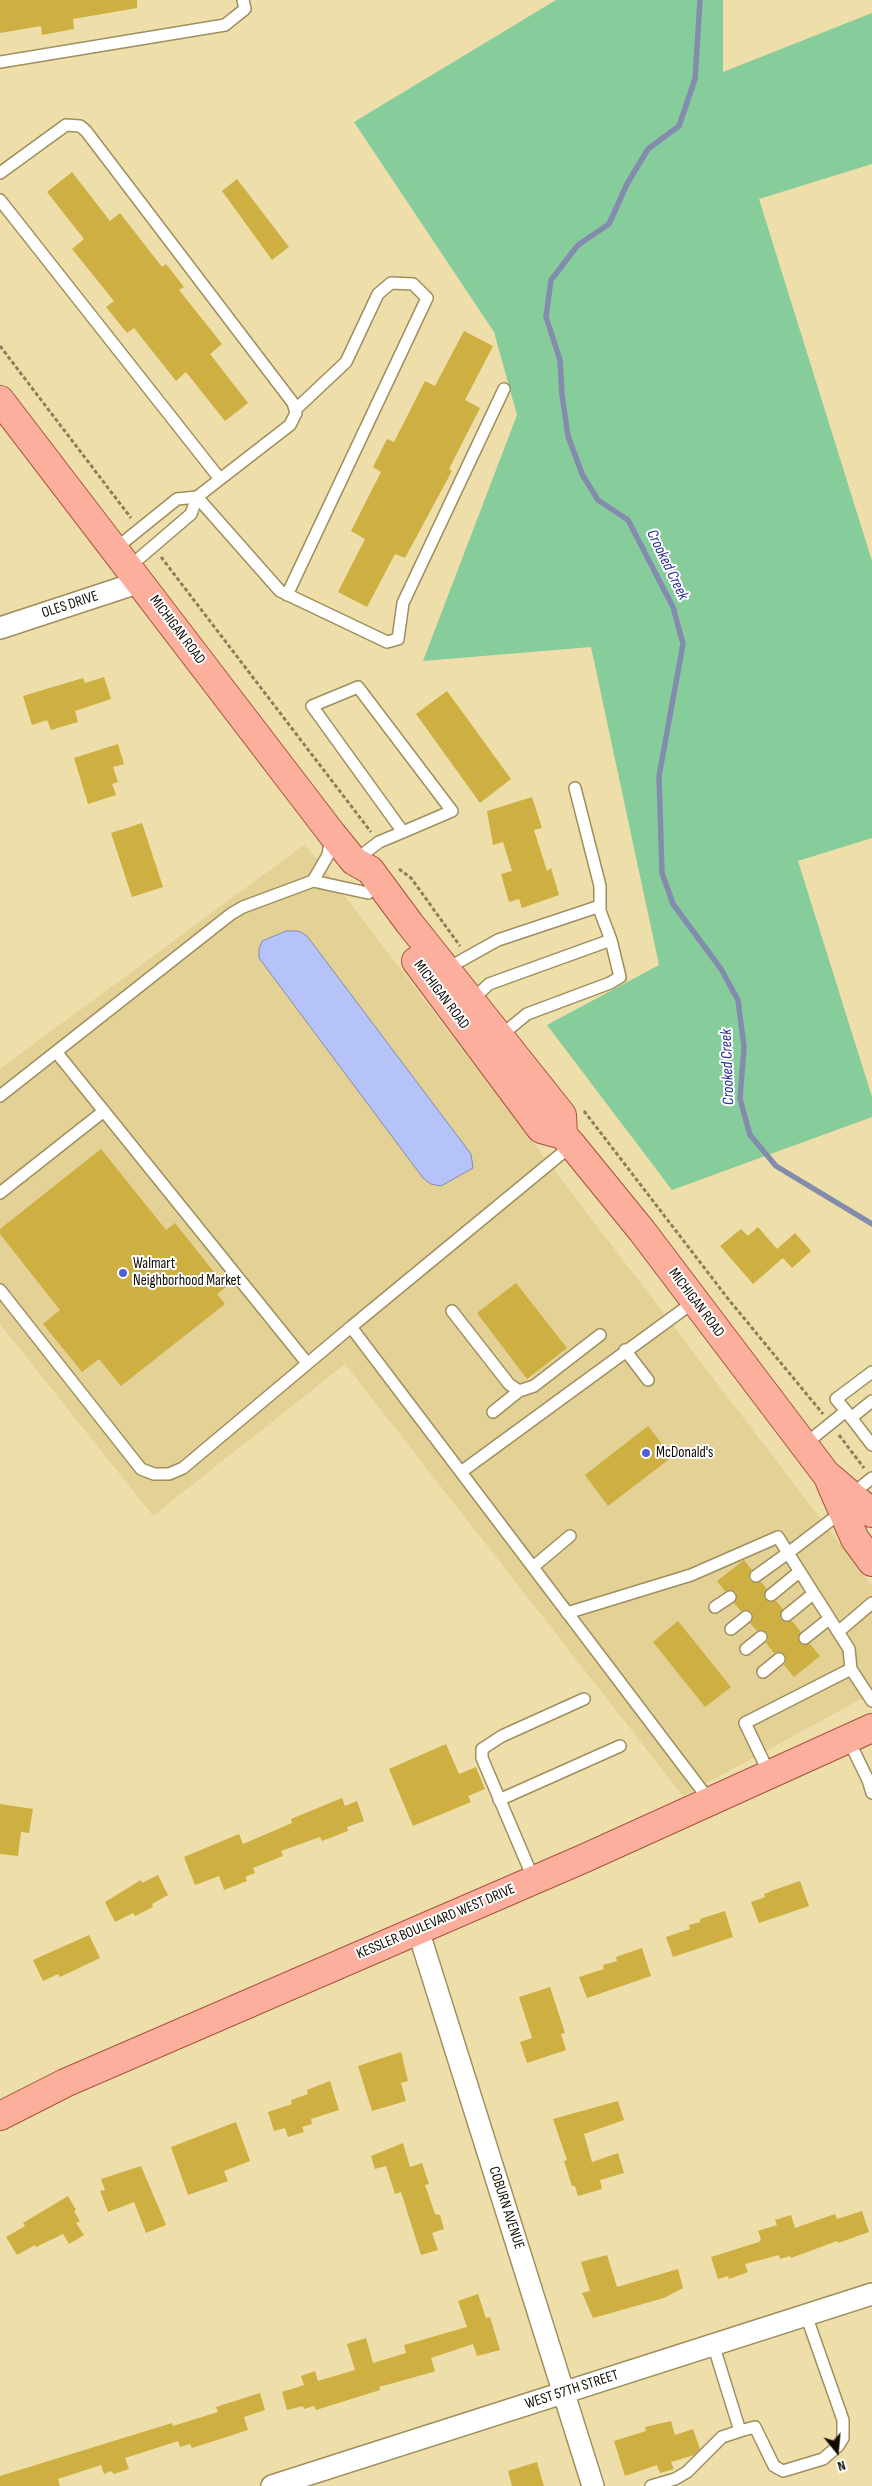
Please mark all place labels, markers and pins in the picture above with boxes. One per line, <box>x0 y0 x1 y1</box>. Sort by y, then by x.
place label: Walmart Neighborhood Market <box>133 1255 241 1290</box>
marker: Walmart Neighborhood Market <box>117 1267 129 1279</box>
place label: McDonald's <box>656 1444 713 1462</box>
marker: McDonald's <box>640 1447 652 1459</box>

